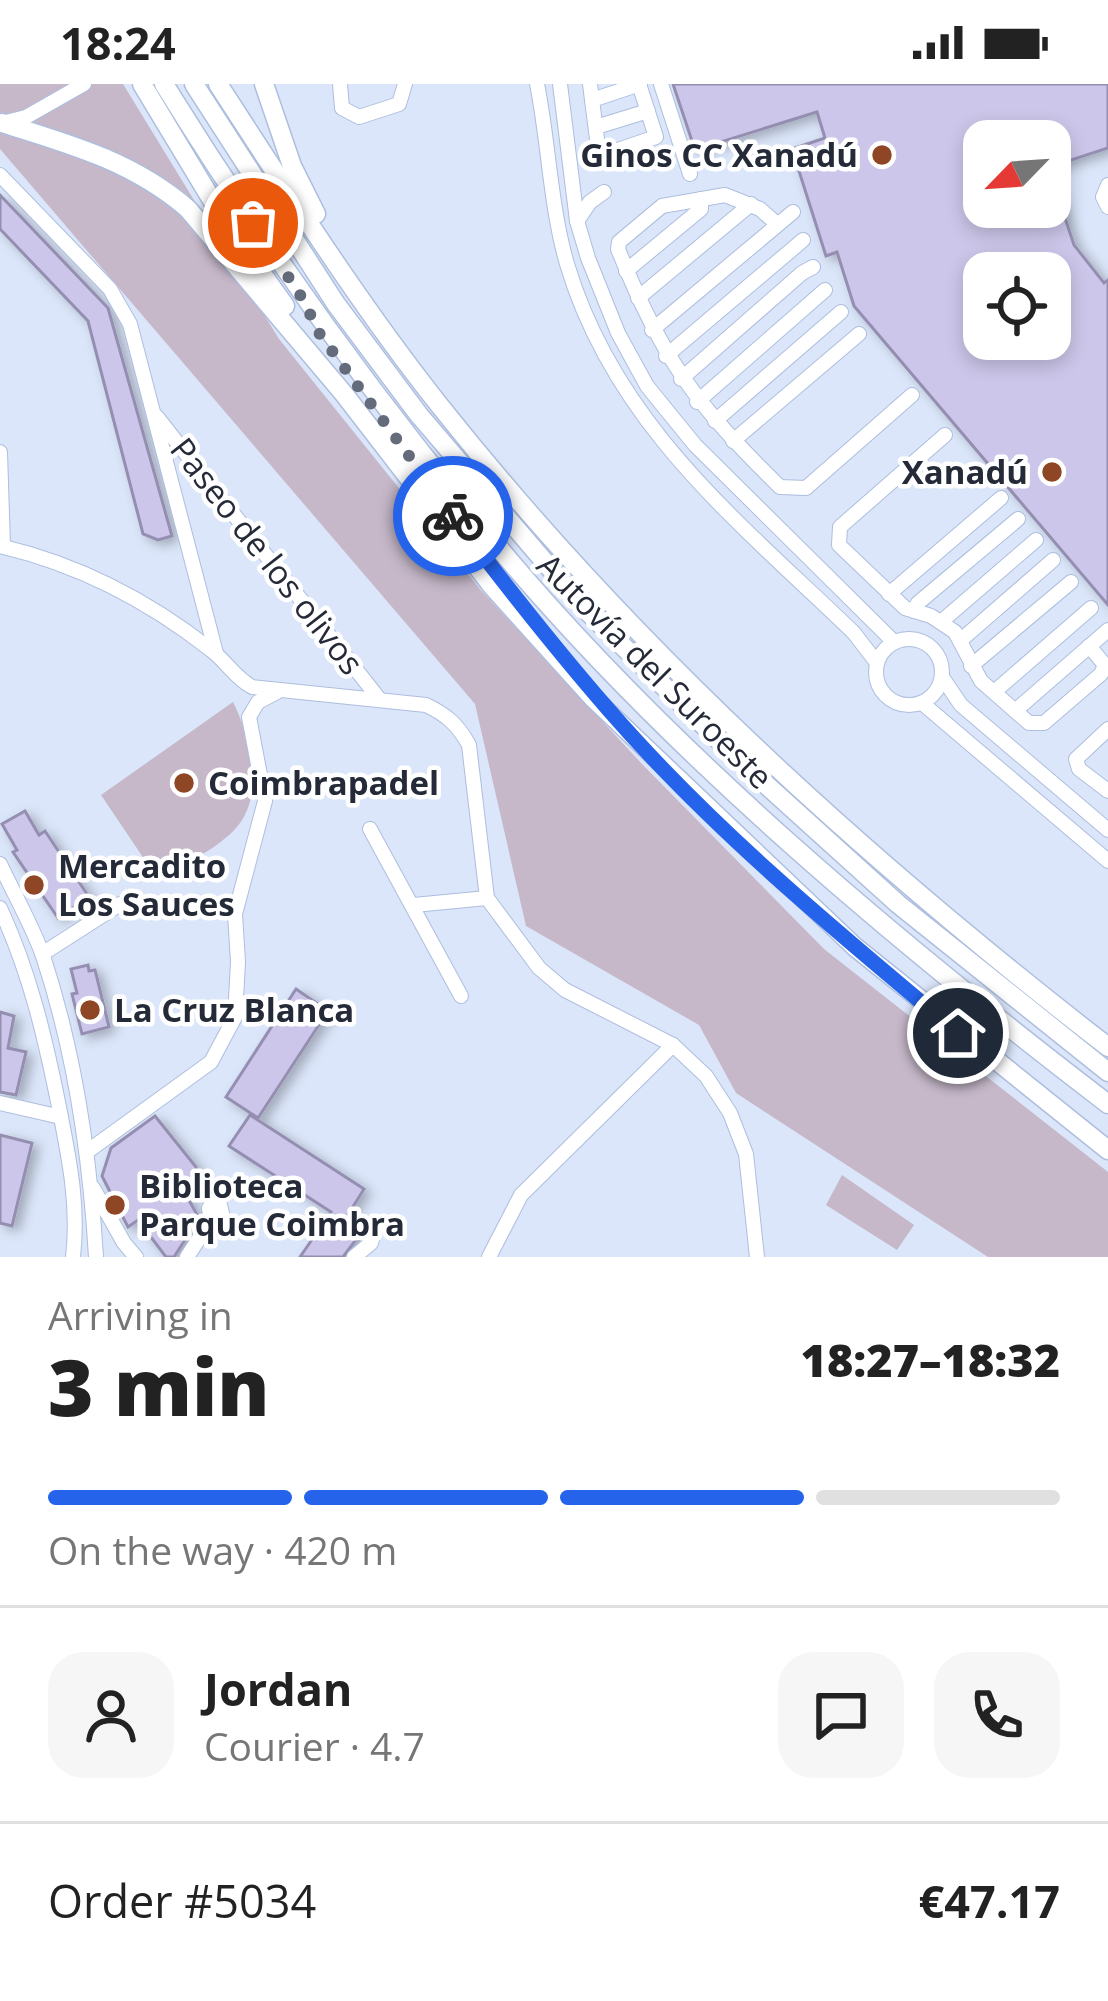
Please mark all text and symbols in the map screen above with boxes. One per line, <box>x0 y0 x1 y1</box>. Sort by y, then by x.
text: 18:24 <box>60 12 176 73</box>
north arrow <box>963 120 1071 228</box>
map controls <box>963 120 1071 360</box>
place label: Ginos CC Xanadú <box>580 132 858 177</box>
marker: Ginos CC Xanadú <box>869 142 895 168</box>
pin <box>202 172 304 274</box>
icon: bag <box>220 190 286 256</box>
button: locate <box>963 252 1071 360</box>
street label: Paseo de los olivos <box>161 428 374 683</box>
place label: Xanadú <box>902 449 1028 494</box>
courier <box>393 456 513 576</box>
marker: Xanadú <box>1039 459 1065 485</box>
icon: bike <box>420 483 486 549</box>
street label: Autovía del Suroeste <box>528 543 783 798</box>
place label: Coimbrapadel <box>208 760 439 805</box>
marker: Coimbrapadel <box>171 770 197 796</box>
place label: Mercadito Los Sauces <box>58 843 235 926</box>
marker: Mercadito Los Sauces <box>21 872 47 898</box>
pin <box>907 982 1009 1084</box>
place label: La Cruz Blanca <box>114 987 354 1032</box>
marker: La Cruz Blanca <box>77 997 103 1023</box>
icon: home <box>925 1000 991 1066</box>
place label: Biblioteca Parque Coimbra <box>139 1163 405 1246</box>
marker: Biblioteca Parque Coimbra <box>102 1192 128 1218</box>
text: Arriving in <box>48 1288 233 1341</box>
text: 18:27–18:32 <box>801 1329 1060 1390</box>
text: 3 min <box>48 1333 270 1439</box>
text: On the way · 420 m <box>48 1523 397 1576</box>
button: person <box>48 1652 174 1778</box>
button: chat <box>778 1652 904 1778</box>
button: phone <box>934 1652 1060 1778</box>
text: Jordan <box>204 1658 352 1719</box>
text: Courier · 4.7 <box>204 1719 425 1772</box>
text: Order #5034 <box>48 1870 316 1931</box>
text: €47.17 <box>919 1870 1060 1931</box>

